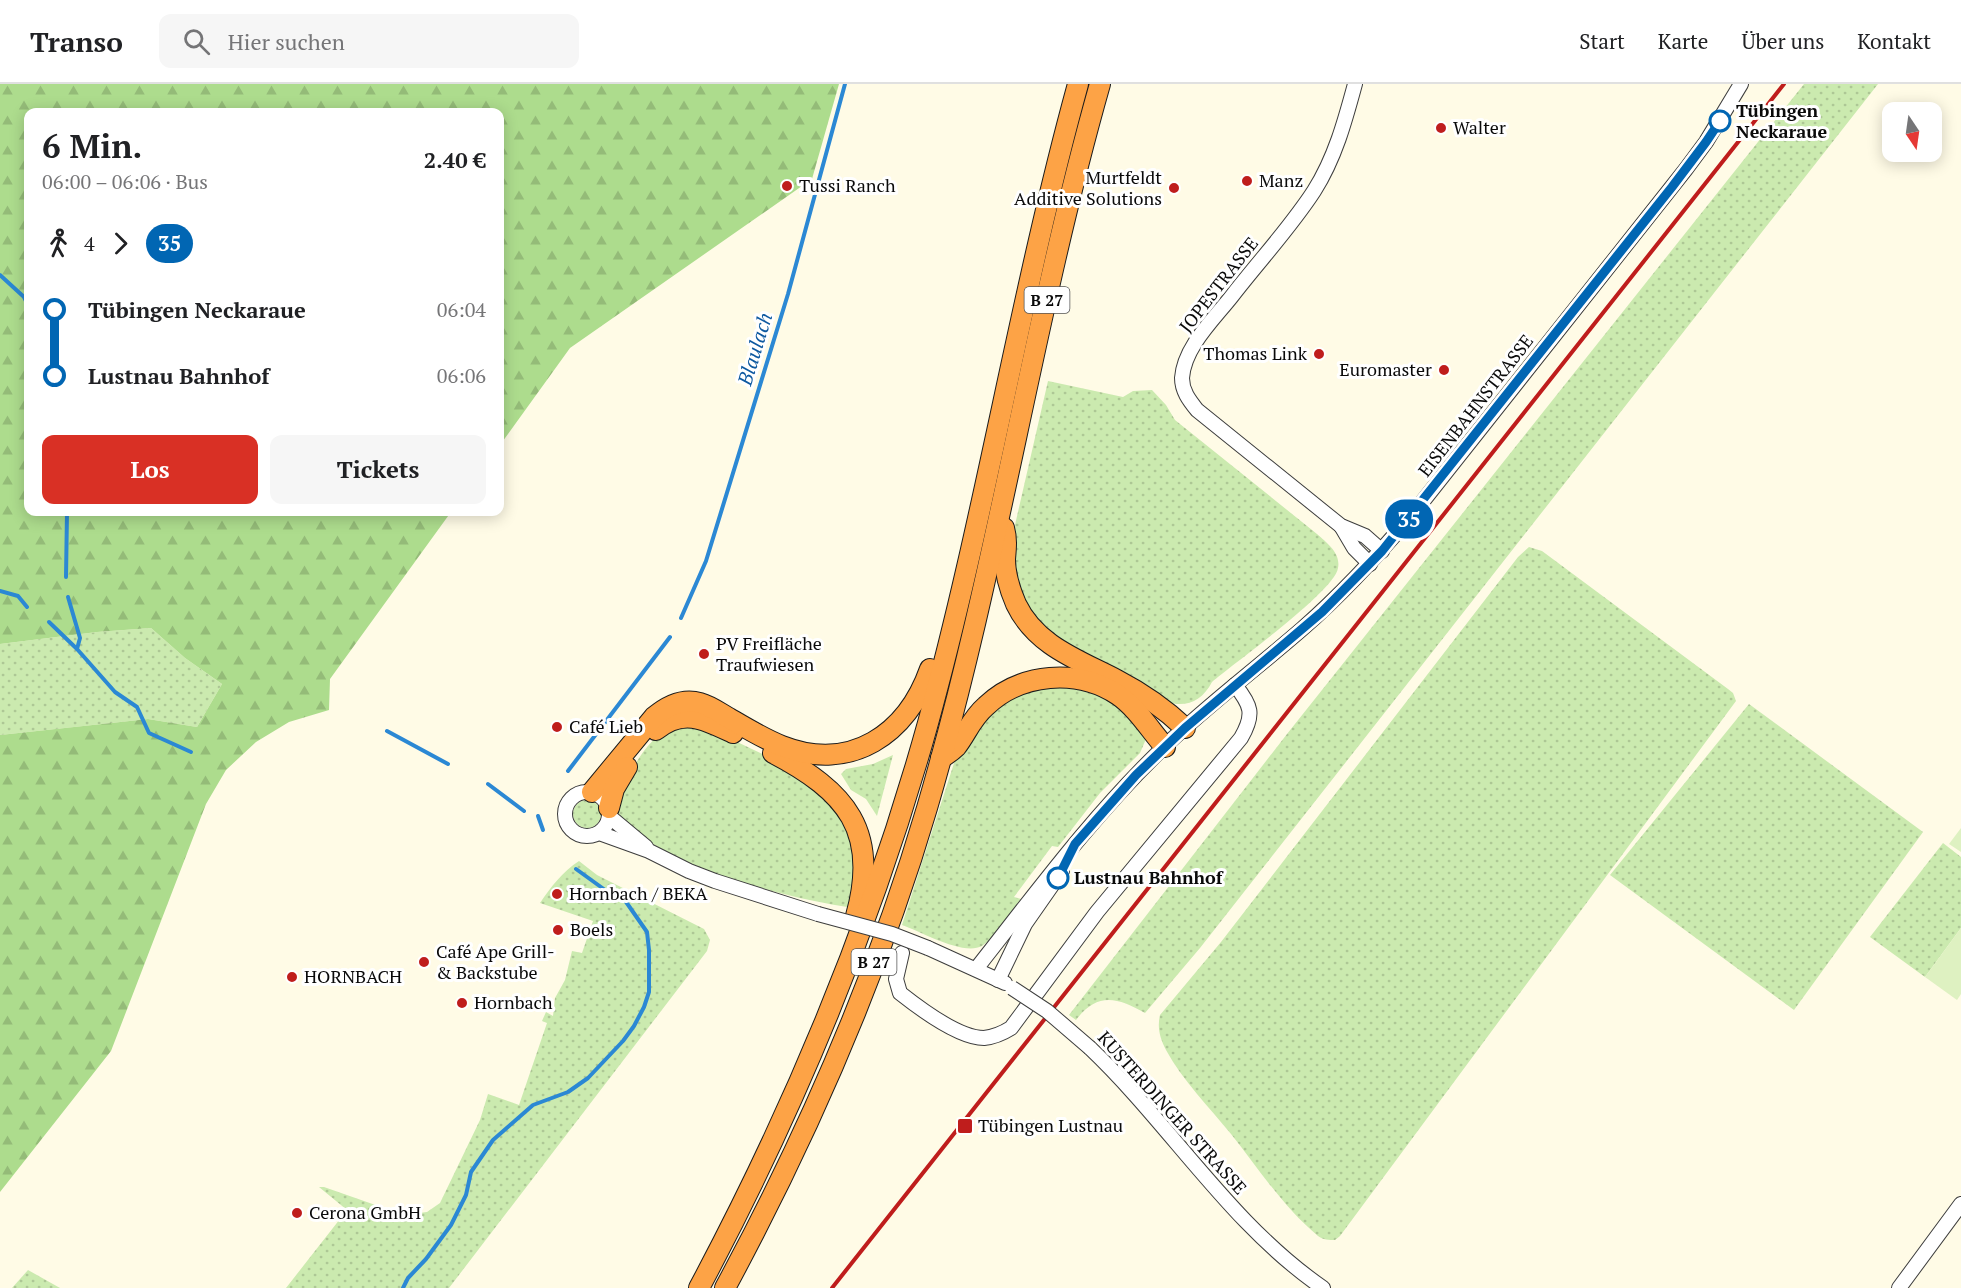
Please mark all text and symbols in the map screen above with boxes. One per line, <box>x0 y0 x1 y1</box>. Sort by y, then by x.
search box <box>159 14 579 68</box>
text: Transo <box>30 23 123 60</box>
icon: search <box>180 25 213 58</box>
text: Hier suchen <box>228 27 345 56</box>
text: Start <box>1579 27 1625 55</box>
text: Karte <box>1658 27 1708 55</box>
text: Über uns <box>1741 27 1824 55</box>
text: Kontakt <box>1857 27 1931 55</box>
place label: Tübingen Neckaraue <box>1736 98 1828 143</box>
north arrow <box>1882 102 1942 162</box>
map controls <box>1882 102 1942 162</box>
marker: Tübingen Neckaraue <box>1709 110 1731 132</box>
place label: Walter <box>1453 115 1506 139</box>
marker: Walter <box>1434 121 1448 135</box>
text: 6 Min. <box>42 124 142 167</box>
text: 2.40 € <box>424 145 486 174</box>
place label: Murtfeldt Additive Solutions <box>1014 165 1162 210</box>
text: 06:00 – 06:06 · Bus <box>42 168 208 195</box>
place label: Manz <box>1259 168 1303 192</box>
place label: Tussi Ranch <box>799 173 896 197</box>
marker: Manz <box>1240 174 1254 188</box>
marker: Tussi Ranch <box>780 179 794 193</box>
marker: Murtfeldt Additive Solutions <box>1167 181 1181 195</box>
icon: walk <box>42 227 75 260</box>
icon: forward <box>104 227 137 260</box>
text: 35 <box>158 229 181 257</box>
text: 4 <box>84 230 95 257</box>
street label: JOPESTRASSE <box>1173 232 1263 337</box>
road number: B 27 <box>1024 287 1070 313</box>
text: Tübingen Neckaraue <box>88 295 306 324</box>
text: 06:04 <box>437 296 486 323</box>
water label: Blaulach <box>730 309 778 390</box>
street label: EISENBAHNSTRASSE <box>1412 329 1538 481</box>
place label: Thomas Link <box>1203 341 1308 365</box>
marker: Thomas Link <box>1312 347 1326 361</box>
place label: Euromaster <box>1339 357 1432 381</box>
text: Lustnau Bahnhof <box>88 361 269 390</box>
text: 06:06 <box>437 362 486 389</box>
marker: Euromaster <box>1437 363 1451 377</box>
button: Los <box>42 435 258 504</box>
button: Tickets <box>270 435 486 504</box>
line badge: 35 <box>1382 500 1436 538</box>
text: 35 <box>1397 505 1421 533</box>
place label: PV Freifläche Traufwiesen <box>716 631 822 676</box>
marker: PV Freifläche Traufwiesen <box>697 647 711 661</box>
place label: Café Lieb <box>569 714 643 738</box>
marker: Café Lieb <box>550 720 564 734</box>
place label: Lustnau Bahnhof <box>1074 865 1224 889</box>
marker: Lustnau Bahnhof <box>1047 867 1069 889</box>
place label: Hornbach / BEKA <box>569 881 708 905</box>
marker: Hornbach / BEKA <box>550 887 564 901</box>
place label: Boels <box>570 917 613 941</box>
marker: Boels <box>551 923 565 937</box>
place label: Café Ape Grill- & Backstube <box>436 939 555 984</box>
road number: B 27 <box>852 949 896 975</box>
marker: Café Ape Grill- & Backstube <box>417 955 431 969</box>
place label: HORNBACH <box>304 964 402 988</box>
marker: HORNBACH <box>285 970 299 984</box>
place label: Hornbach <box>474 990 553 1014</box>
marker: Hornbach <box>455 996 469 1010</box>
street label: KUSTERDINGER STRASSE <box>1093 1026 1252 1199</box>
place label: Tübingen Lustnau <box>978 1113 1123 1137</box>
marker: Tübingen Lustnau <box>956 1117 974 1135</box>
place label: Cerona GmbH <box>309 1200 421 1224</box>
marker: Cerona GmbH <box>290 1206 304 1220</box>

